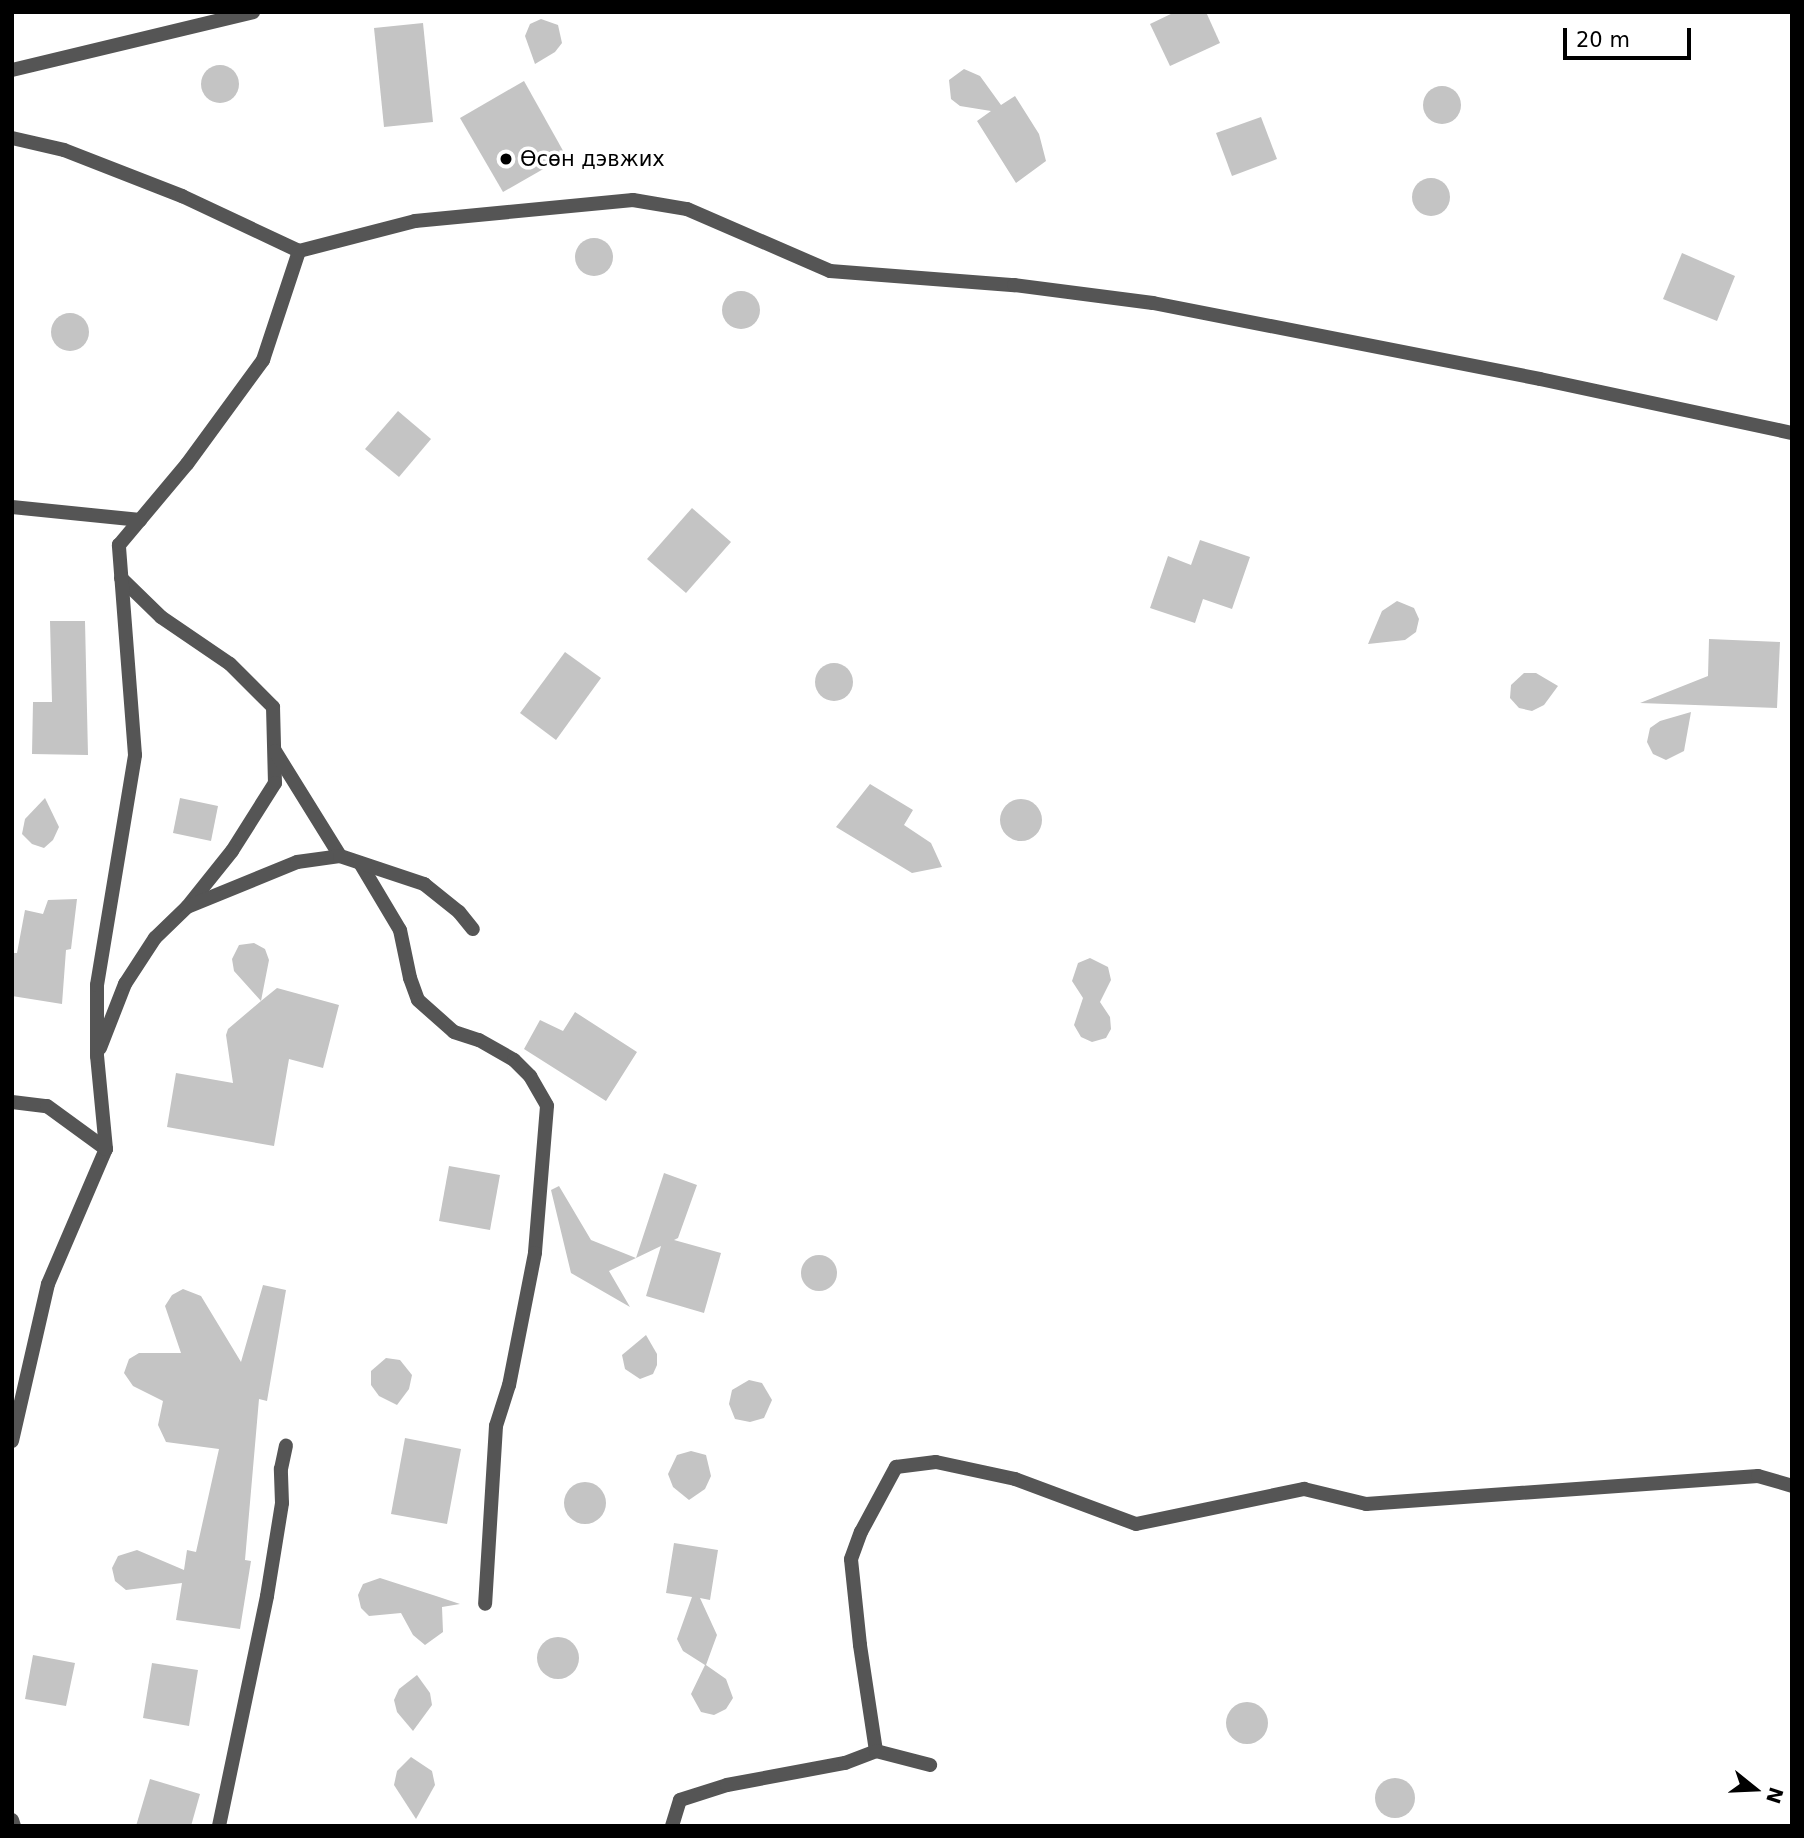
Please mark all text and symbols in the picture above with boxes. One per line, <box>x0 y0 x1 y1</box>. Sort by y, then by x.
scale bar <box>1566 14 1694 58</box>
text: 20 m <box>1576 28 1630 52</box>
place label: Өсөн дэвжих <box>520 146 665 172</box>
marker: Өсөн дэвжих <box>498 151 514 167</box>
north arrow <box>1720 1754 1790 1824</box>
text: N <box>1762 1785 1788 1806</box>

